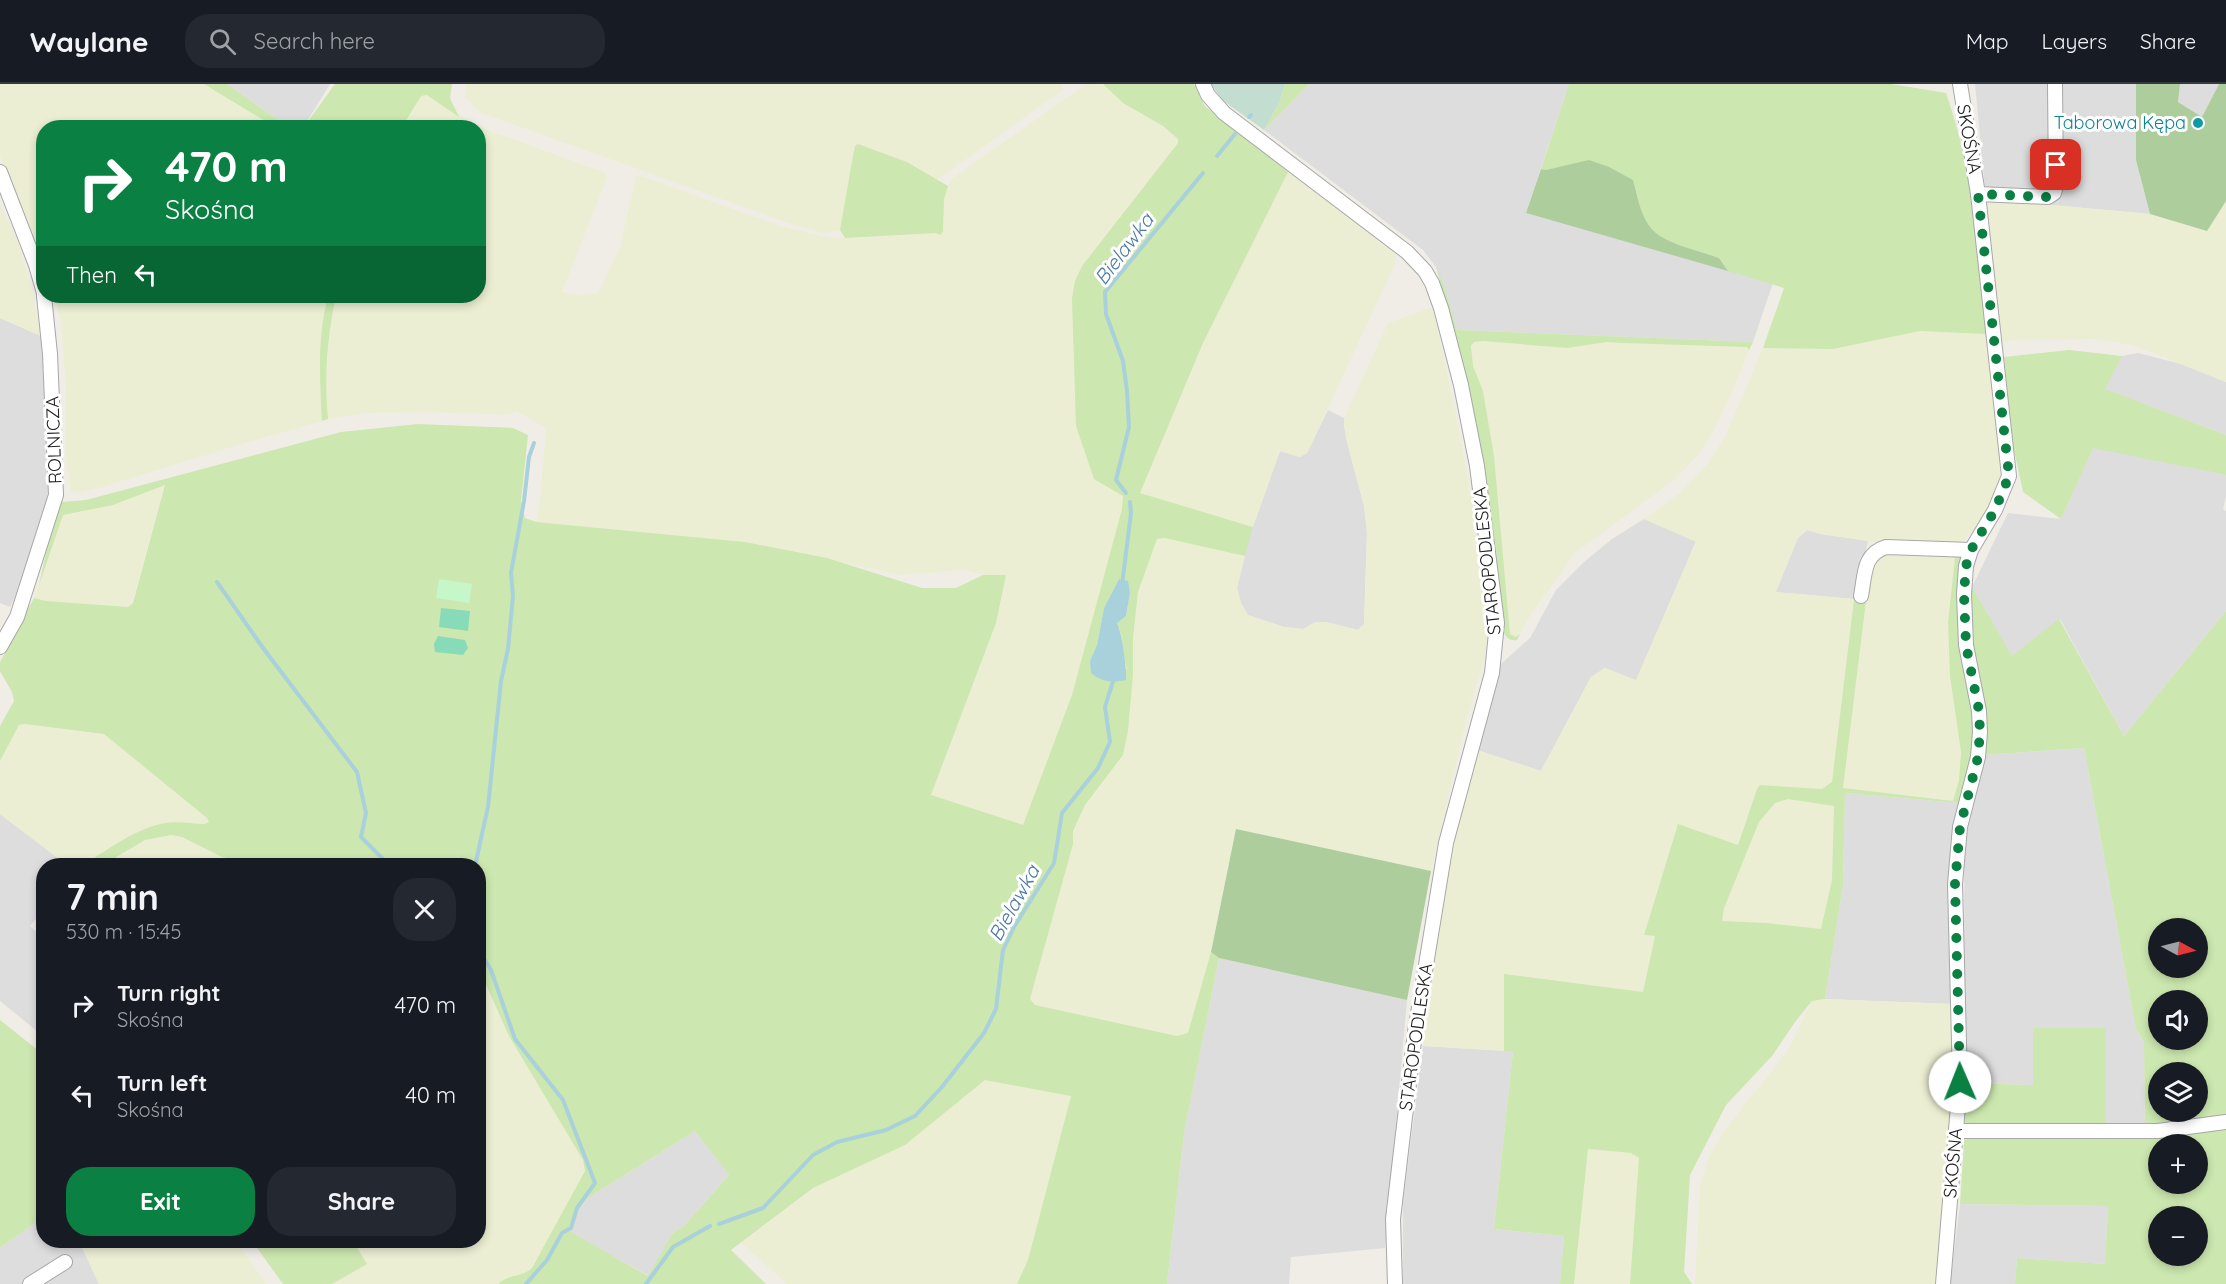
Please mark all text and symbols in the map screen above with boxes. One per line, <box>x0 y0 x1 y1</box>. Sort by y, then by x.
search box <box>185 14 605 68</box>
text: Waylane <box>30 24 149 59</box>
icon: search <box>206 25 239 58</box>
text: Search here <box>254 27 375 55</box>
text: Map <box>1966 28 2009 54</box>
text: Layers <box>2042 28 2107 54</box>
text: Share <box>2140 28 2196 54</box>
street label: SKOŚNA <box>1952 102 1987 176</box>
place label: Taborowa Kępa <box>2054 111 2186 134</box>
marker: Taborowa Kępa <box>2191 116 2205 130</box>
pin <box>2030 139 2081 190</box>
text: 470 m <box>165 140 288 193</box>
icon: right <box>66 144 144 222</box>
icon: arrive <box>2039 148 2072 181</box>
text: Skośna <box>165 192 255 226</box>
water label: Bielawka <box>1089 207 1160 289</box>
icon: left <box>129 258 162 291</box>
text: Then <box>66 261 117 289</box>
street label: ROLNICZA <box>40 395 67 484</box>
street label: STAROPODLESKA <box>1467 486 1506 636</box>
water label: Bielawka <box>983 859 1046 945</box>
text: 7 min <box>66 874 159 919</box>
button: close <box>393 878 456 941</box>
north arrow <box>2148 918 2208 978</box>
map controls <box>2148 918 2208 1266</box>
text: 530 m · 15:45 <box>66 919 181 944</box>
street label: STAROPODLESKA <box>1394 961 1437 1112</box>
text: Turn right <box>117 979 221 1007</box>
icon: right <box>66 989 99 1022</box>
button: sound <box>2148 990 2208 1050</box>
text: 470 m <box>395 991 456 1019</box>
text: Skośna <box>117 1007 184 1032</box>
position arrow <box>1928 1050 1992 1114</box>
button: layers <box>2148 1062 2208 1122</box>
text: Turn left <box>117 1069 207 1097</box>
icon: left <box>66 1079 99 1112</box>
text: 40 m <box>405 1081 456 1109</box>
text: Skośna <box>117 1097 184 1122</box>
street label: SKOŚNA <box>1938 1127 1967 1199</box>
button: + <box>2148 1134 2208 1194</box>
button: Exit <box>66 1167 255 1236</box>
button: Share <box>267 1167 456 1236</box>
button: − <box>2148 1206 2208 1266</box>

